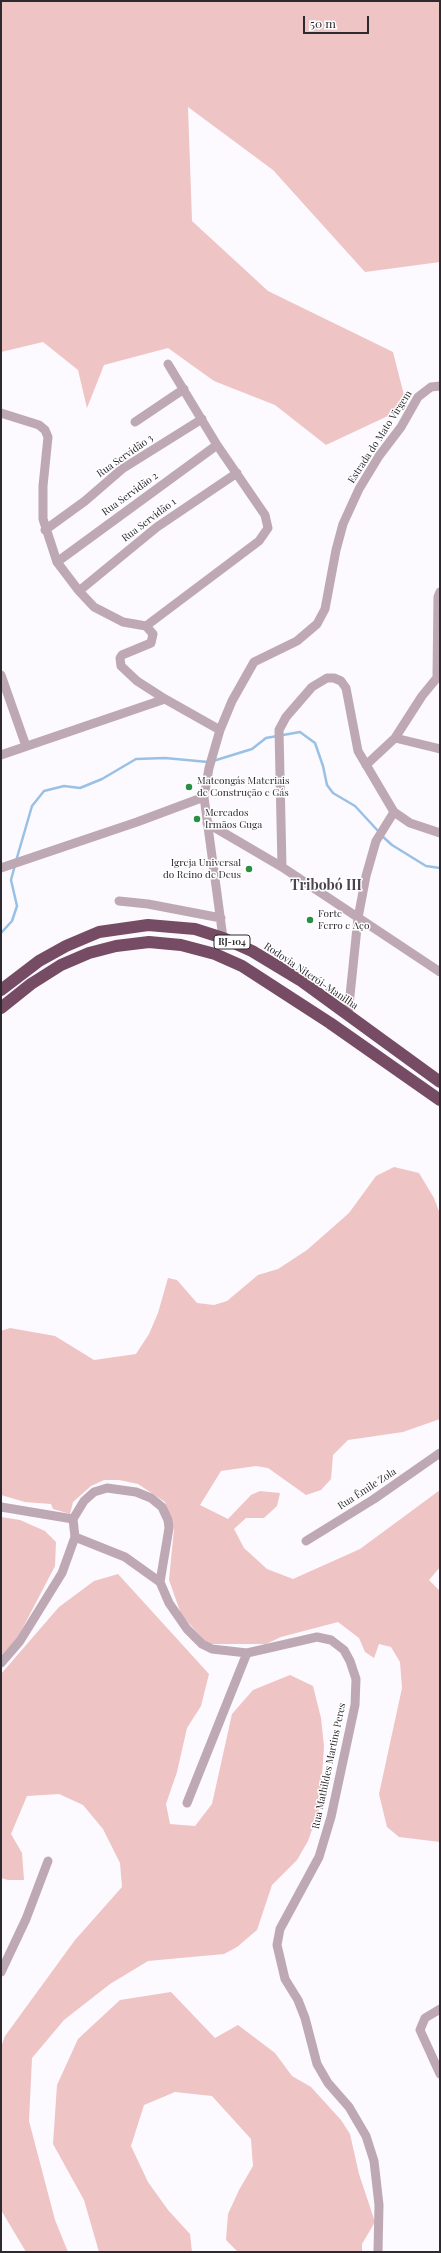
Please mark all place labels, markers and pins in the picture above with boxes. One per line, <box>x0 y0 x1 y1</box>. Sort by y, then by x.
place label: Matcongás Materiais de Construção e Gás <box>197 775 290 798</box>
marker: Matcongás Materiais de Construção e Gás <box>184 782 194 792</box>
place label: Mercados Irmãos Guga <box>205 807 262 830</box>
marker: Mercados Irmãos Guga <box>192 814 202 824</box>
place label: Igreja Universal do Reino de Deus <box>163 857 241 880</box>
marker: Igreja Universal do Reino de Deus <box>244 864 254 874</box>
place label: Forte Ferro e Aço <box>318 908 369 932</box>
marker: Forte Ferro e Aço <box>305 915 315 925</box>

